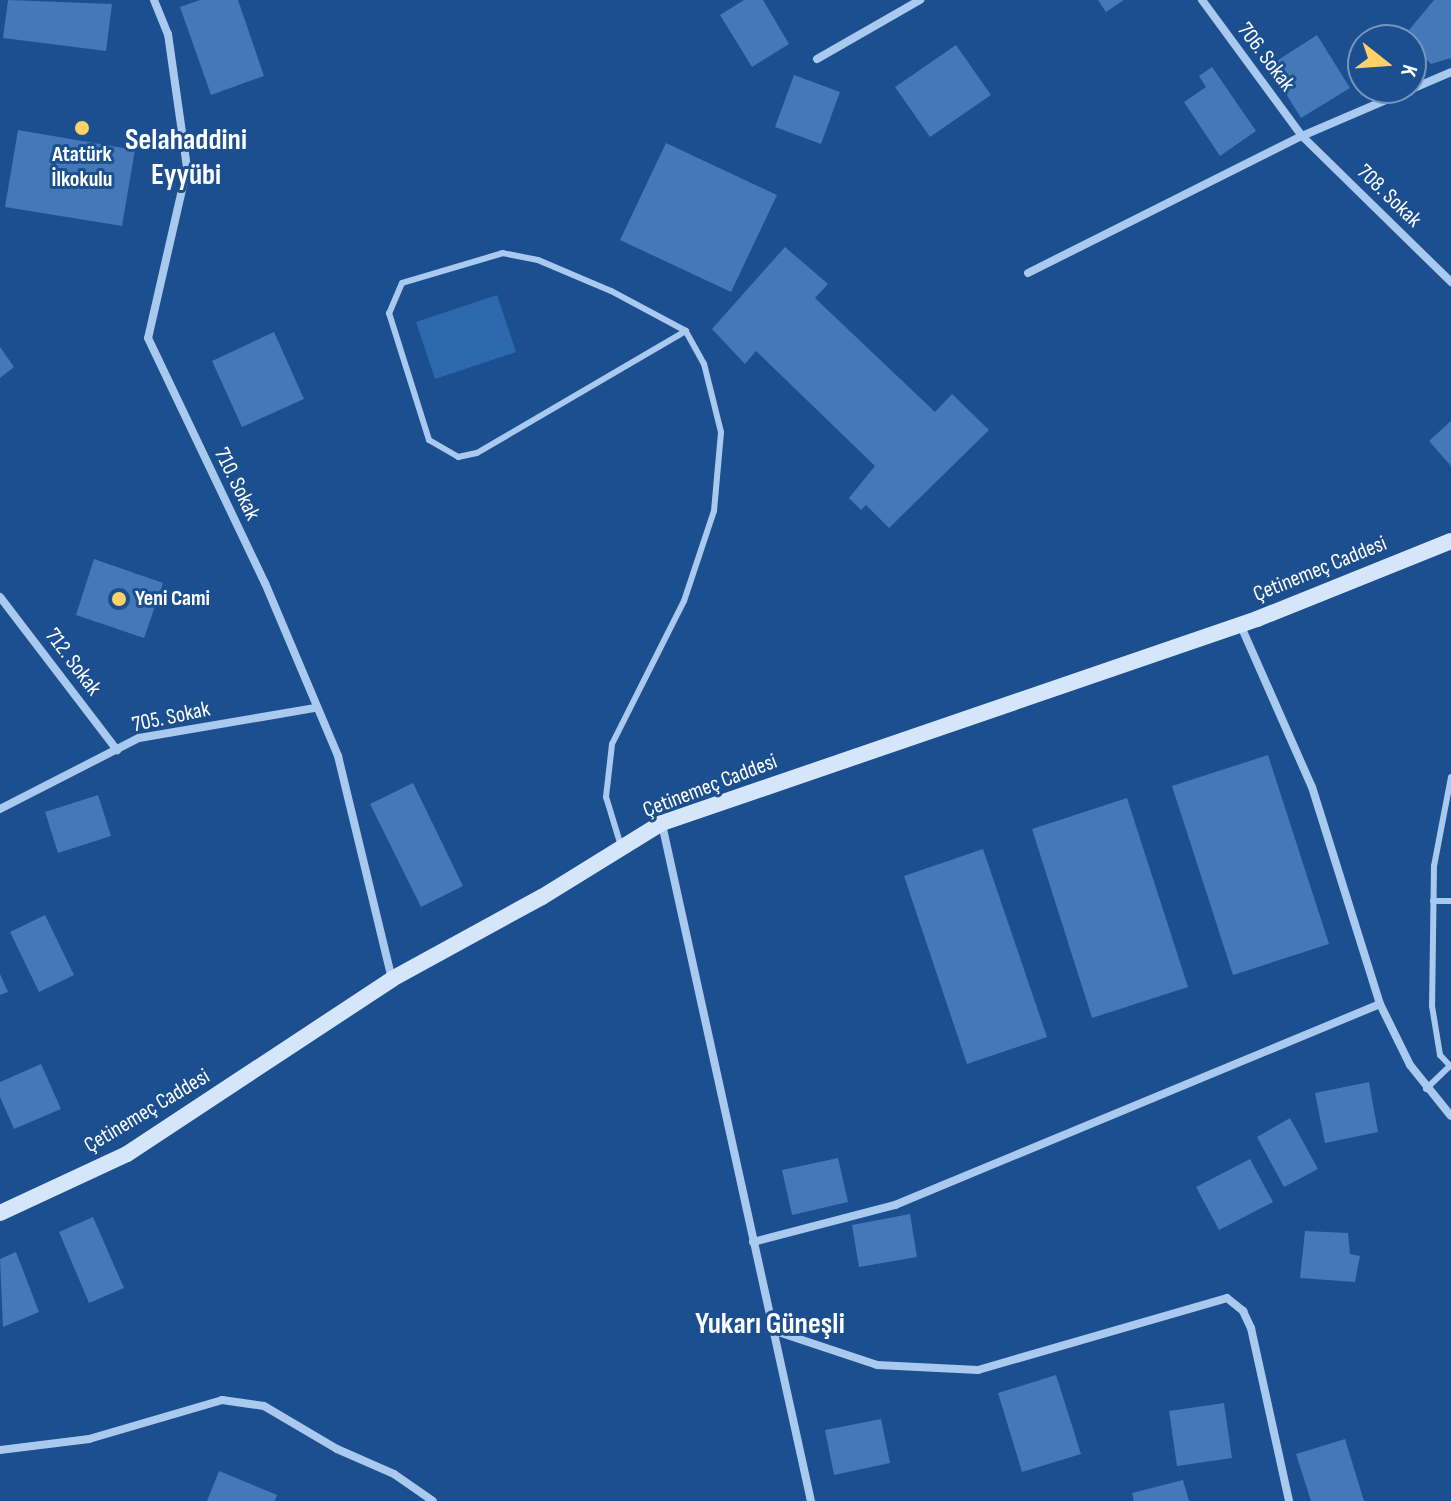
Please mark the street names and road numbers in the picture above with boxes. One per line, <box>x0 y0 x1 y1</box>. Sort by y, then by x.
street label: 706. Sokak <box>1232 17 1300 97</box>
street label: 708. Sokak <box>1351 159 1427 233</box>
street label: 710. Sokak <box>208 444 266 524</box>
street label: Çetinemeç Caddesi <box>1249 530 1391 608</box>
street label: 712. Sokak <box>39 623 107 701</box>
street label: 705. Sokak <box>130 696 212 738</box>
street label: Çetinemeç Caddesi <box>639 748 781 824</box>
street label: Çetinemeç Caddesi <box>80 1063 214 1159</box>

